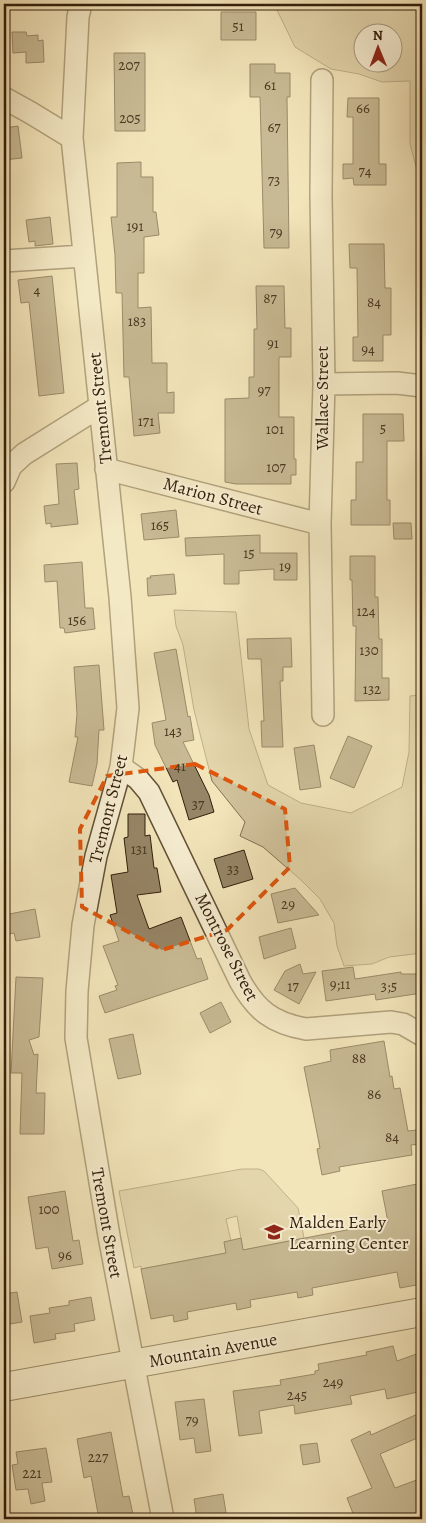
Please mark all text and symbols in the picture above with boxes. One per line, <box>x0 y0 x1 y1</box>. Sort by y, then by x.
house number: 51 <box>232 16 244 36</box>
north arrow <box>354 22 404 72</box>
text: N <box>373 26 383 45</box>
house number: 207 <box>118 55 140 75</box>
house number: 61 <box>264 75 276 95</box>
house number: 66 <box>356 98 370 118</box>
house number: 205 <box>119 108 141 128</box>
house number: 67 <box>267 117 281 137</box>
house number: 74 <box>358 161 372 181</box>
house number: 73 <box>268 170 280 190</box>
house number: 191 <box>126 216 144 236</box>
house number: 79 <box>269 222 283 242</box>
house number: 4 <box>34 280 41 300</box>
house number: 87 <box>263 288 277 308</box>
house number: 84 <box>367 292 381 312</box>
house number: 183 <box>128 311 146 331</box>
house number: 91 <box>267 333 279 353</box>
house number: 94 <box>361 339 375 359</box>
street label: Wallace Street <box>310 346 334 451</box>
street label: Tremont Street <box>82 351 118 465</box>
house number: 97 <box>257 380 271 400</box>
house number: 171 <box>138 411 154 431</box>
house number: 5 <box>380 418 386 438</box>
house number: 101 <box>266 419 284 439</box>
house number: 107 <box>266 457 286 477</box>
street label: Marion Street <box>161 471 265 521</box>
house number: 165 <box>151 515 169 535</box>
house number: 15 <box>243 543 255 563</box>
house number: 19 <box>279 556 291 576</box>
house number: 124 <box>356 601 376 621</box>
house number: 156 <box>68 610 86 630</box>
house number: 130 <box>359 640 379 660</box>
house number: 132 <box>363 679 381 699</box>
house number: 143 <box>164 721 182 741</box>
street label: Tremont Street <box>83 752 133 866</box>
house number: 41 <box>174 756 186 776</box>
house number: 37 <box>192 794 205 814</box>
house number: 131 <box>131 839 147 859</box>
house number: 33 <box>227 859 239 879</box>
street label: Montrose Street <box>189 889 265 1005</box>
house number: 29 <box>281 894 295 914</box>
house number: 9;11 <box>330 974 350 994</box>
house number: 17 <box>287 976 299 996</box>
house number: 3;5 <box>381 976 397 996</box>
house number: 88 <box>352 1048 366 1068</box>
house number: 86 <box>367 1084 381 1104</box>
house number: 84 <box>385 1127 399 1147</box>
street label: Tremont Street <box>85 1166 129 1280</box>
house number: 100 <box>38 1199 60 1219</box>
place label: Malden Early Learning Center <box>289 1210 409 1255</box>
school or university icon: Malden Early Learning Center <box>263 1221 285 1243</box>
house number: 96 <box>58 1245 72 1265</box>
street label: Mountain Avenue <box>147 1327 279 1373</box>
house number: 249 <box>323 1372 344 1392</box>
house number: 245 <box>287 1385 307 1405</box>
house number: 79 <box>185 1410 199 1430</box>
house number: 227 <box>88 1447 109 1467</box>
house number: 221 <box>22 1463 42 1483</box>

